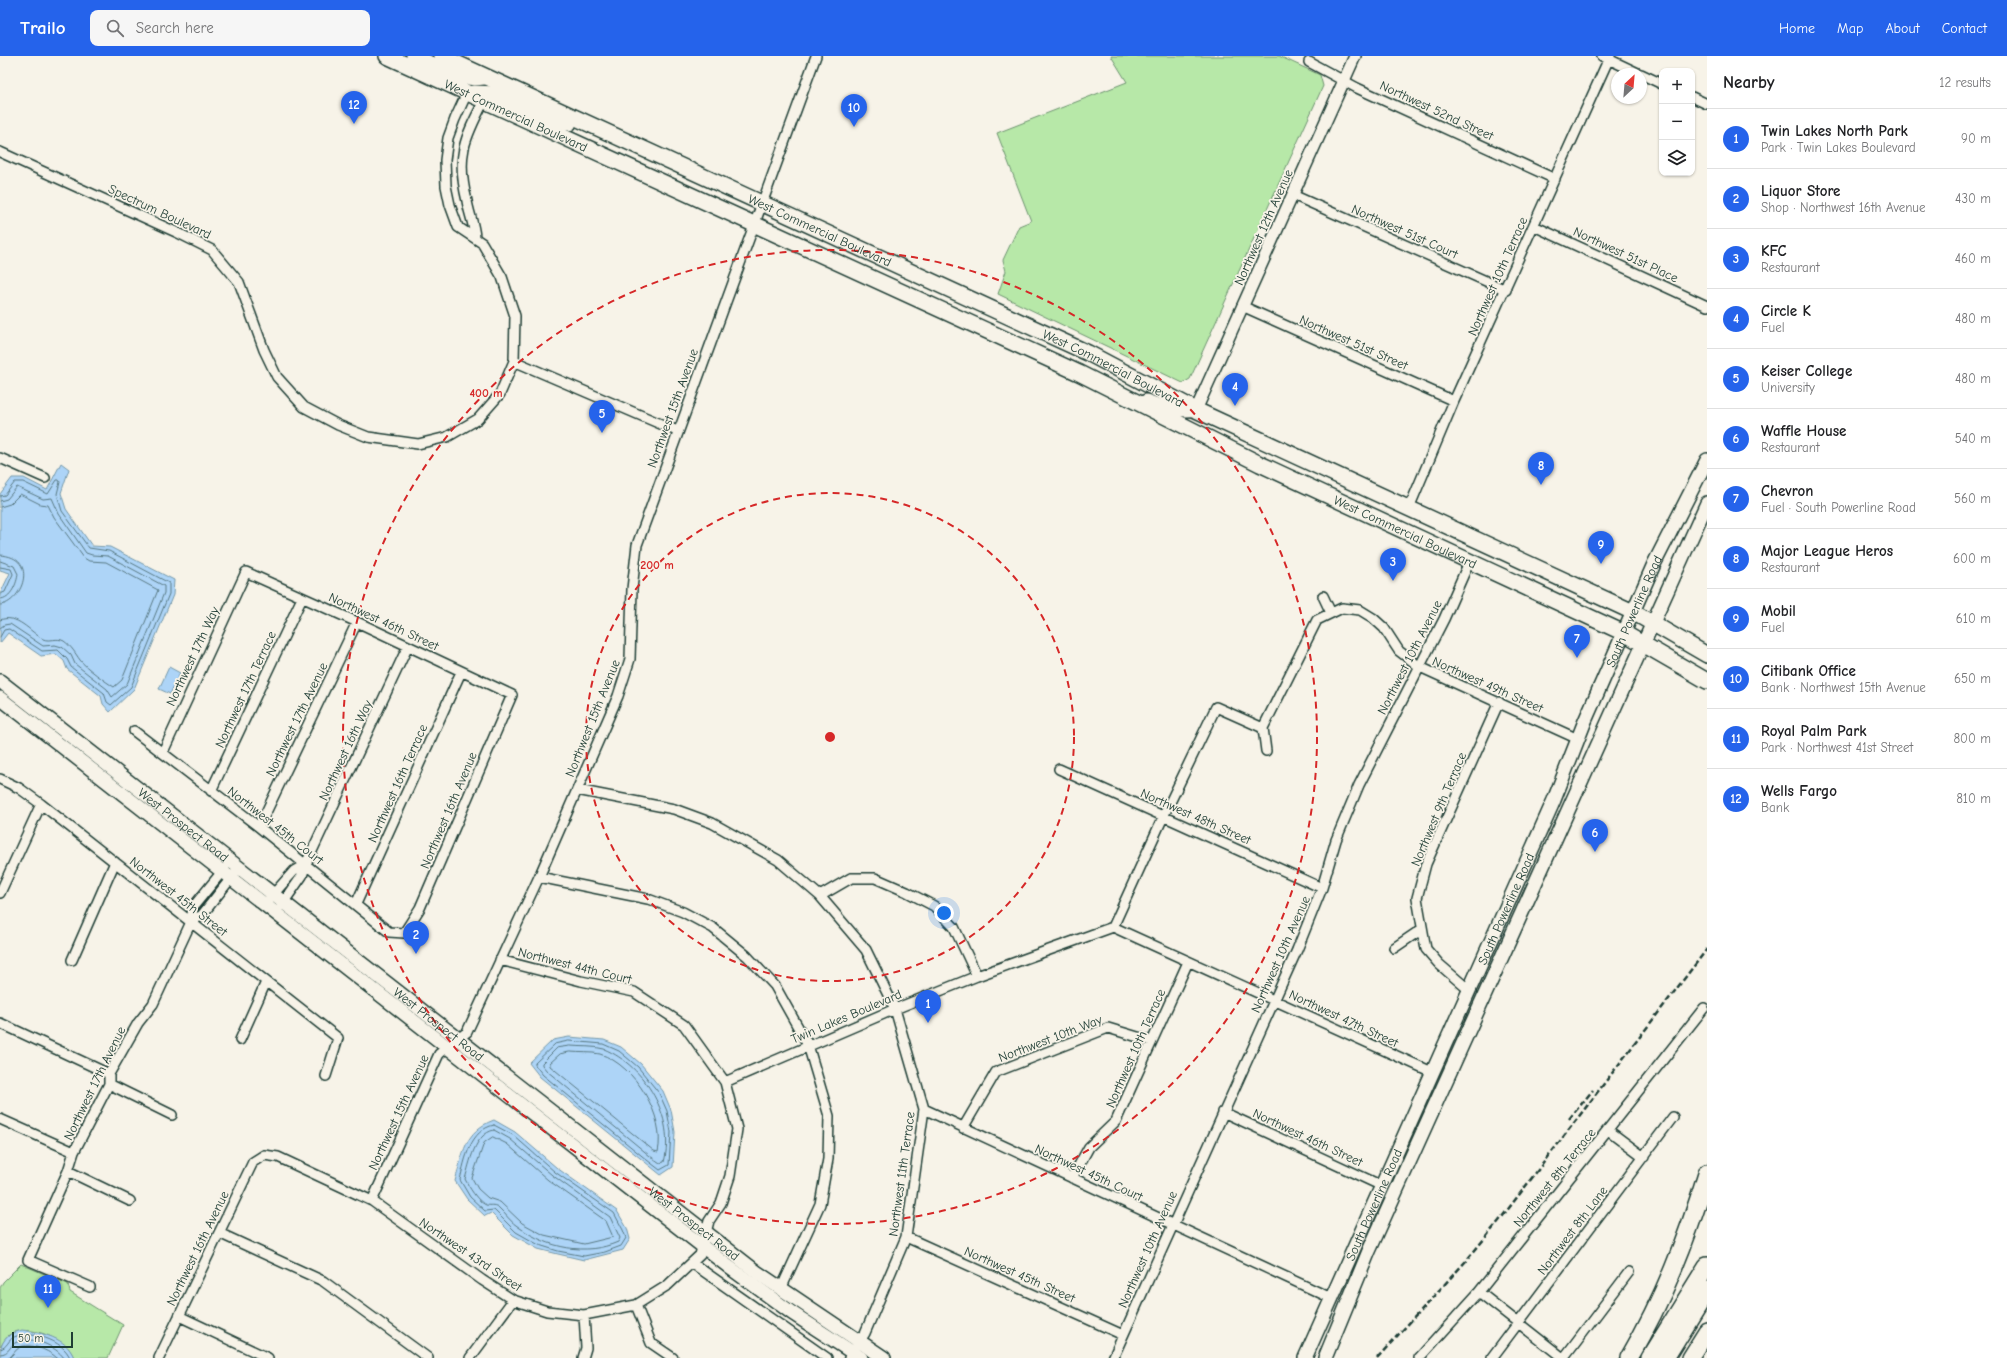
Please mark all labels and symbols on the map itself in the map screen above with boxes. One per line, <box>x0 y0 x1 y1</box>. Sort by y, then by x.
north arrow <box>1611 68 1647 104</box>
street label: West Commercial Boulevard <box>442 76 590 155</box>
street label: Northwest 52nd Street <box>1378 78 1497 144</box>
pin: 12 <box>341 91 367 124</box>
pin: 10 <box>841 94 867 127</box>
street label: Northwest 12th Avenue <box>1231 166 1296 288</box>
street label: Spectrum Boulevard <box>106 181 214 242</box>
street label: West Commercial Boulevard <box>746 191 894 270</box>
street label: Northwest 51st Court <box>1349 201 1461 262</box>
street label: Northwest 10th Terrace <box>1464 214 1531 338</box>
street label: Northwest 51st Place <box>1571 224 1681 286</box>
street label: Northwest 51st Street <box>1297 312 1411 374</box>
street label: West Commercial Boulevard <box>1040 326 1186 410</box>
street label: Northwest 15th Avenue <box>644 346 701 470</box>
pin: 4 <box>1222 373 1248 406</box>
text: 400 m <box>469 386 503 400</box>
pin: 5 <box>589 400 615 433</box>
pin: 8 <box>1528 452 1554 485</box>
street label: West Commercial Boulevard <box>1331 492 1479 572</box>
pin: 9 <box>1588 531 1614 564</box>
pin: 3 <box>1380 548 1406 581</box>
street label: South Powerline Road <box>1603 553 1665 669</box>
text: 200 m <box>640 558 674 572</box>
street label: Northwest 46th Street <box>326 589 442 654</box>
street label: Northwest 10th Avenue <box>1374 597 1445 717</box>
street label: Northwest 17th Way <box>163 604 222 708</box>
pin: 7 <box>1564 625 1590 658</box>
street label: Northwest 17th Terrace <box>212 628 279 750</box>
street label: Northwest 49th Street <box>1430 653 1547 716</box>
street label: Northwest 15th Avenue <box>562 657 623 779</box>
street label: Northwest 17th Avenue <box>262 659 331 779</box>
street label: Northwest 16th Way <box>316 698 375 803</box>
street label: Northwest 16th Terrace <box>365 721 431 845</box>
centre of rings <box>823 730 837 744</box>
street label: Northwest 16th Avenue <box>417 749 480 871</box>
street label: Northwest 9th Terrace <box>1408 749 1469 869</box>
street label: Northwest 45th Court <box>225 783 328 868</box>
street label: West Prospect Road <box>135 785 232 865</box>
street label: Northwest 48th Street <box>1138 785 1255 848</box>
pin: 6 <box>1582 819 1608 852</box>
street label: South Powerline Road <box>1475 851 1537 967</box>
street label: Northwest 45th Street <box>127 854 231 940</box>
street label: Northwest 10th Avenue <box>1248 893 1313 1015</box>
your location <box>934 903 954 923</box>
pin: 2 <box>403 921 429 954</box>
street label: Northwest 44th Court <box>516 944 635 987</box>
street label: West Prospect Road <box>390 984 487 1064</box>
street label: Twin Lakes Boulevard <box>789 986 904 1047</box>
street label: Northwest 10th Terrace <box>1102 986 1169 1110</box>
street label: Northwest 47th Street <box>1287 987 1402 1051</box>
pin: 1 <box>915 990 941 1023</box>
street label: Northwest 10th Way <box>996 1012 1104 1065</box>
street label: Northwest 17th Avenue <box>60 1023 129 1143</box>
street label: Northwest 15th Avenue <box>365 1052 432 1172</box>
street label: Northwest 46th Street <box>1250 1105 1366 1170</box>
street label: Northwest 11th Terrace <box>885 1110 918 1237</box>
street label: Northwest 8th Terrace <box>1510 1125 1599 1230</box>
street label: Northwest 45th Court <box>1032 1141 1146 1205</box>
street label: South Powerline Road <box>1343 1147 1405 1263</box>
street label: Northwest 8th Lane <box>1534 1183 1611 1278</box>
street label: West Prospect Road <box>646 1184 742 1264</box>
street label: Northwest 16th Avenue <box>163 1188 232 1308</box>
street label: Northwest 10th Avenue <box>1115 1188 1180 1310</box>
street label: Northwest 43rd Street <box>417 1215 526 1295</box>
street label: Northwest 45th Street <box>962 1243 1079 1306</box>
pin: 11 <box>35 1275 61 1308</box>
scale bar <box>12 1330 73 1349</box>

